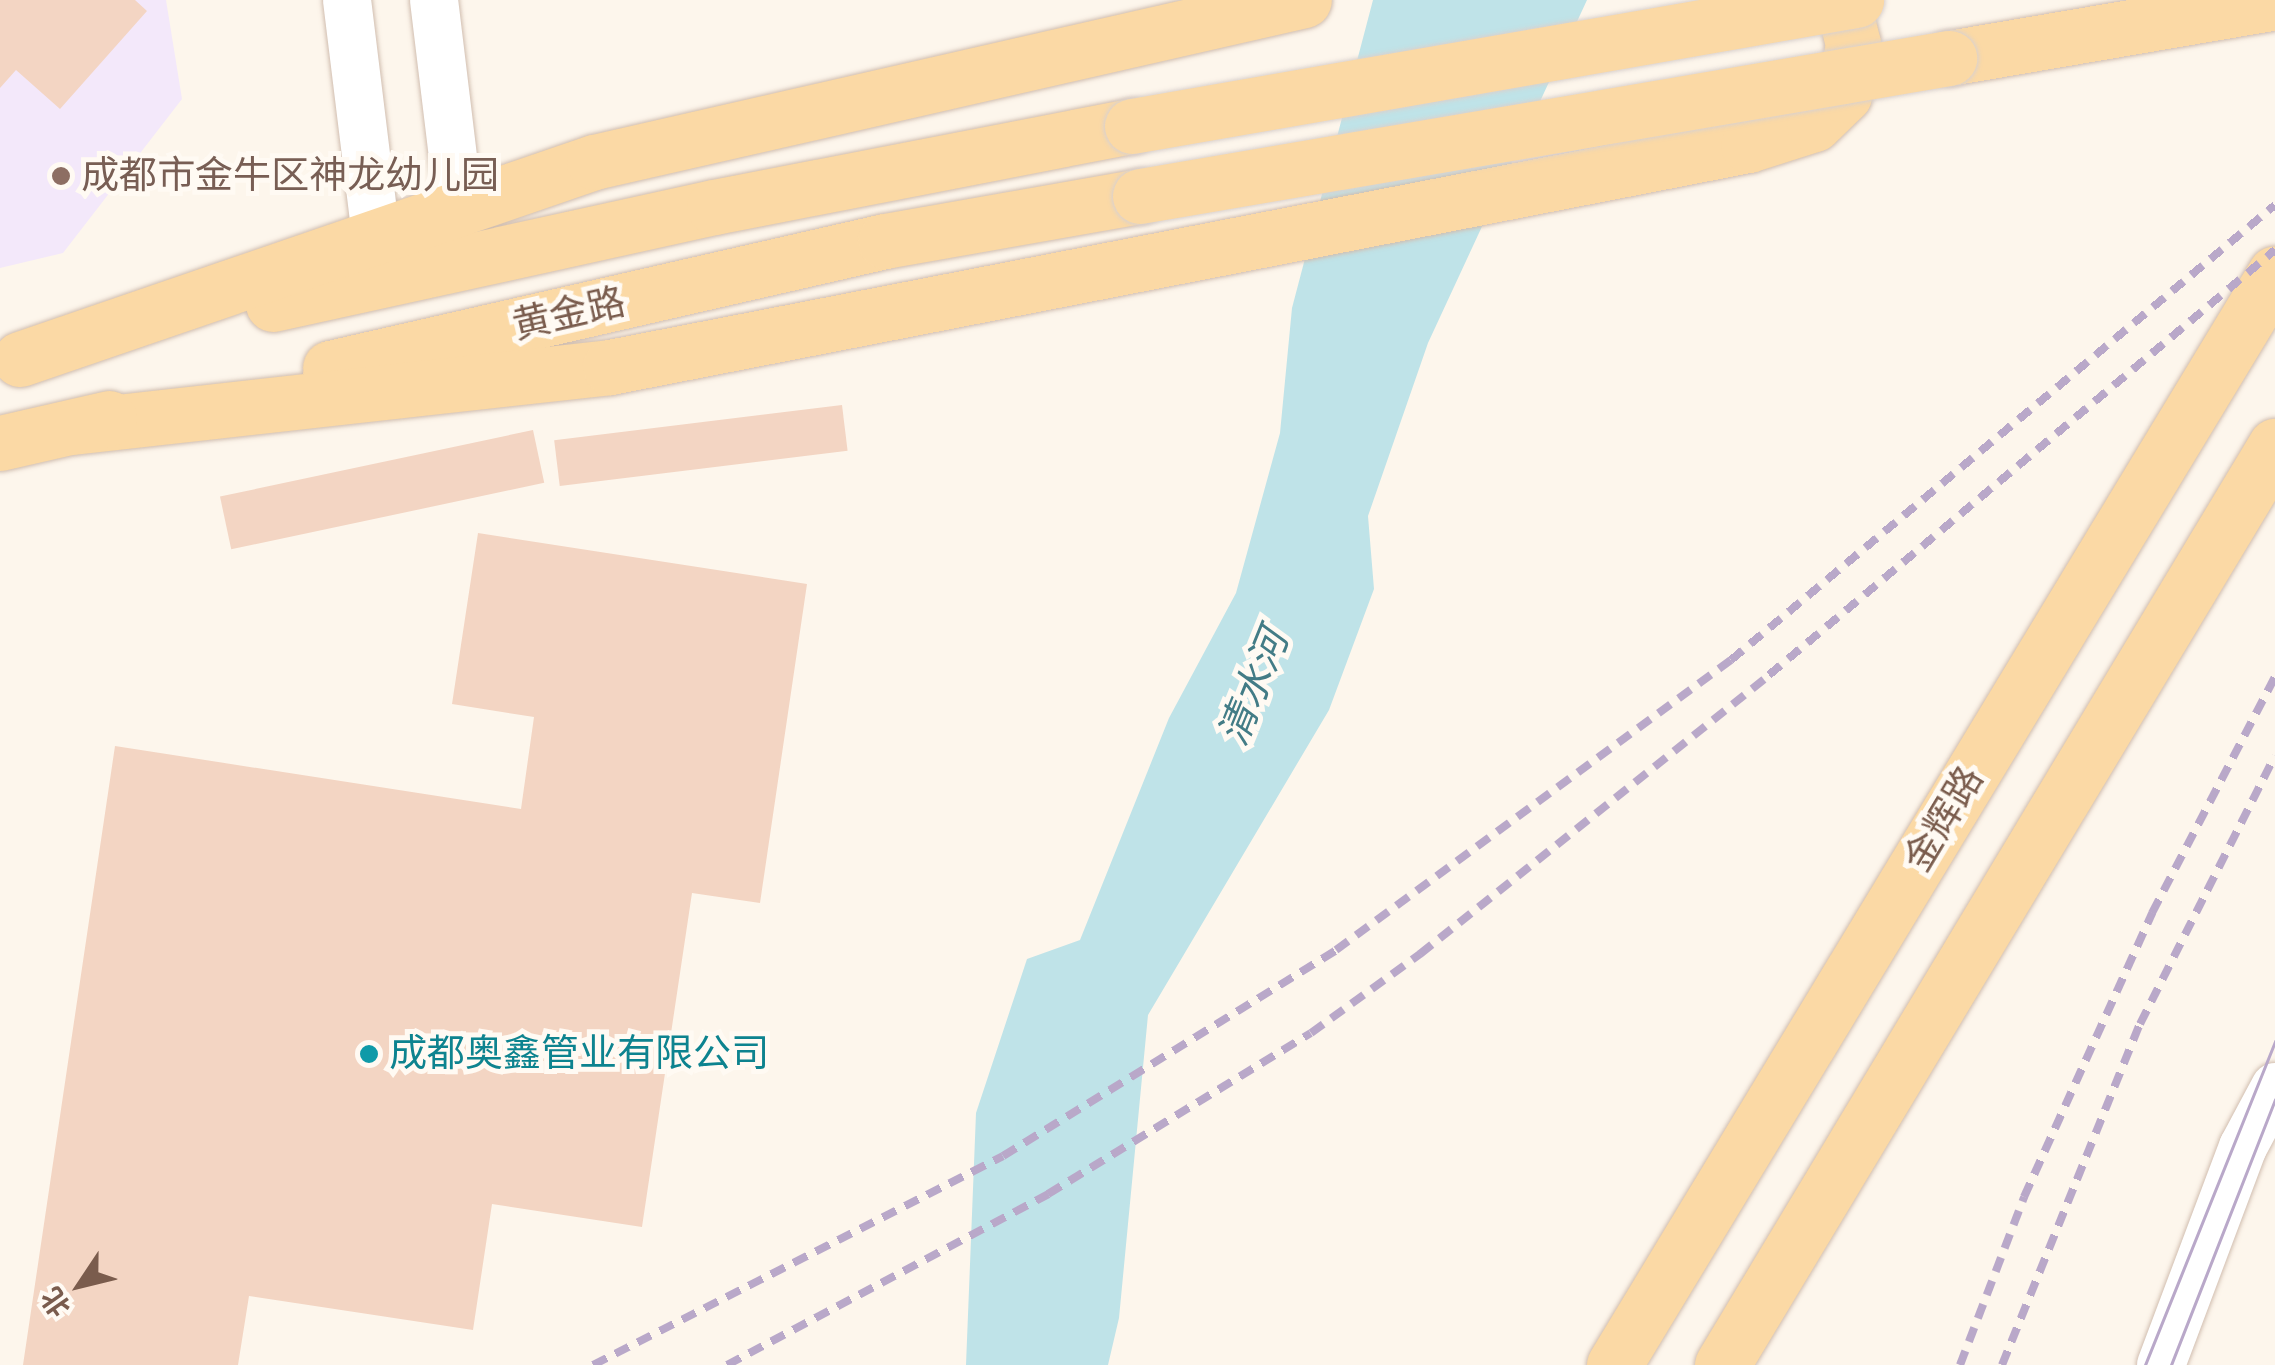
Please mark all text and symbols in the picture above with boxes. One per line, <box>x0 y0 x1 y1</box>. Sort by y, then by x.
place label: 成都市金牛区神龙幼儿园 <box>81 153 499 199</box>
marker: 成都市金牛区神龙幼儿园 <box>50 165 72 187</box>
street label: 黄金路 <box>508 279 630 349</box>
water label: 清水河 <box>1208 622 1298 752</box>
street label: 金辉路 <box>1895 758 1993 880</box>
place label: 成都奥鑫管业有限公司 <box>389 1031 769 1077</box>
marker: 成都奥鑫管业有限公司 <box>358 1043 380 1065</box>
north arrow <box>30 1235 130 1335</box>
text: 北 <box>33 1281 77 1323</box>

